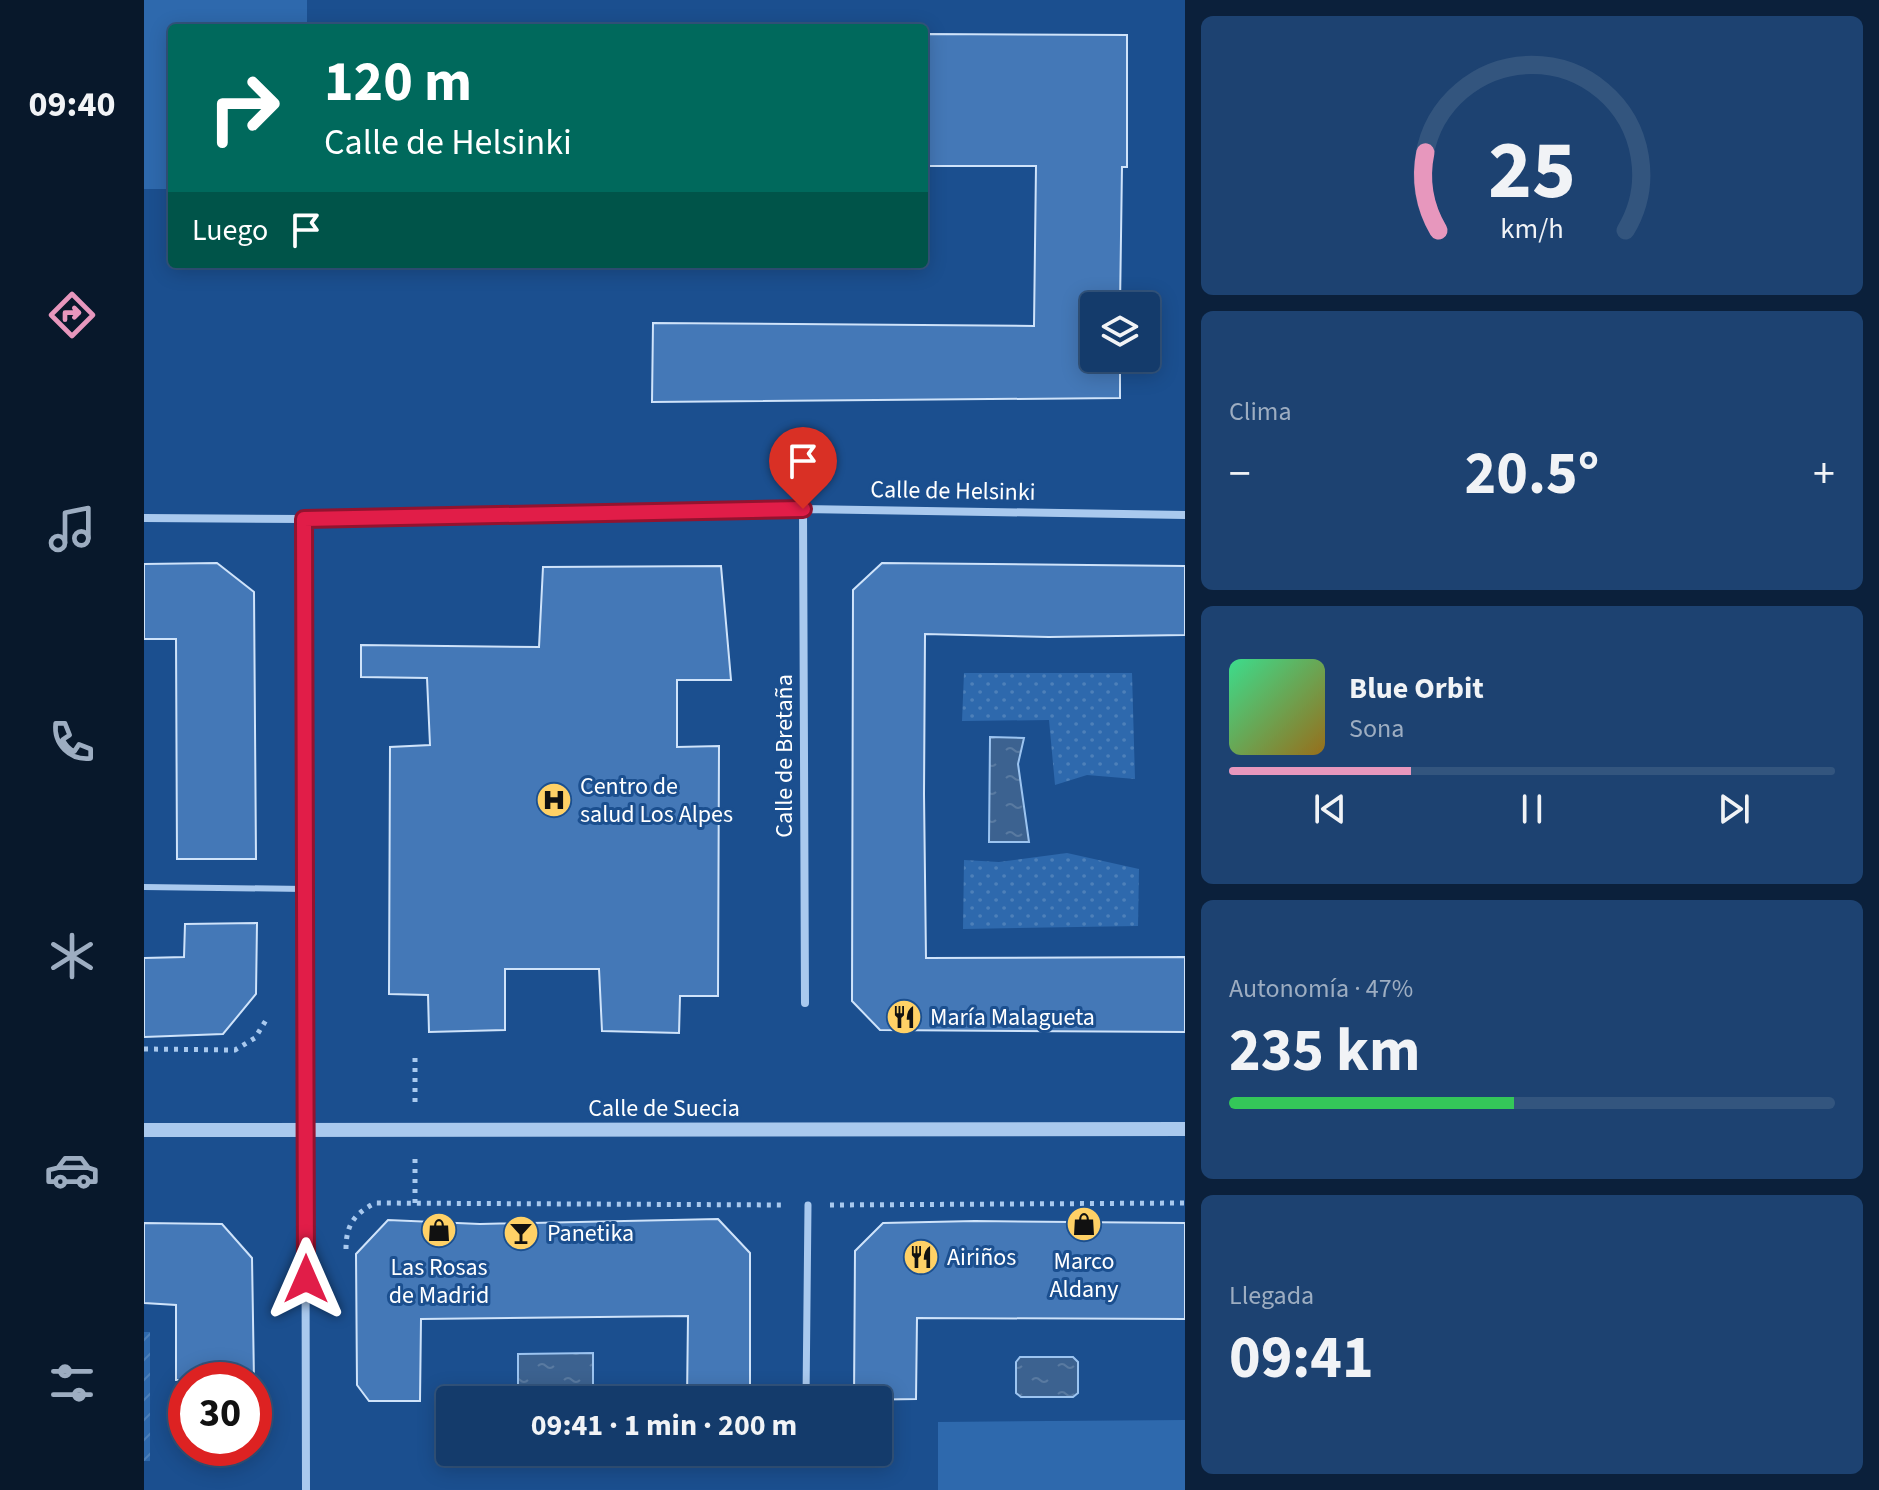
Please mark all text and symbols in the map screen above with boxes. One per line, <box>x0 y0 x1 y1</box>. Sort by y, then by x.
text: 120 m <box>324 43 472 122</box>
icon: right <box>192 56 296 160</box>
text: 09:40 <box>29 79 115 130</box>
text: 25 <box>1488 112 1576 230</box>
text: Calle de Helsinki <box>324 117 572 168</box>
icon: arrive <box>284 208 328 252</box>
text: Luego <box>192 209 268 252</box>
text: km/h <box>1500 210 1564 250</box>
icon: directions <box>44 287 100 343</box>
map controls <box>1080 292 1160 372</box>
button: layers <box>1080 292 1160 372</box>
text: Clima <box>1229 393 1292 430</box>
pin <box>769 427 837 509</box>
text: 20.5° <box>1465 432 1599 517</box>
icon: arrive <box>781 439 825 483</box>
text: − <box>1229 443 1251 506</box>
text: + <box>1813 443 1835 506</box>
street label: Calle de Helsinki <box>870 472 1036 510</box>
icon: music <box>44 501 100 557</box>
text: Blue Orbit <box>1349 667 1484 710</box>
street label: Calle de Bretaña <box>767 674 802 838</box>
text: Sona <box>1349 710 1404 747</box>
icon: phone <box>44 714 100 770</box>
place label: Centro de salud Los Alpes <box>580 769 733 832</box>
hospital icon: Centro de salud Los Alpes <box>535 781 573 819</box>
icon: previous <box>1308 787 1352 831</box>
icon: pause <box>1510 787 1554 831</box>
icon: next <box>1712 787 1756 831</box>
icon: climate <box>44 928 100 984</box>
text: Autonomía · 47% <box>1229 970 1413 1007</box>
restaurant icon: María Malagueta <box>885 998 923 1036</box>
place label: María Malagueta <box>930 1000 1095 1035</box>
text: 235 km <box>1229 1009 1420 1094</box>
street label: Calle de Suecia <box>588 1091 740 1126</box>
icon: car <box>44 1142 100 1198</box>
shop icon: Marco Aldany <box>1065 1205 1103 1243</box>
shop icon: Las Rosas de Madrid <box>420 1211 458 1249</box>
bar icon: Panetika <box>502 1214 540 1252</box>
place label: Panetika <box>547 1216 634 1251</box>
position arrow <box>264 1237 348 1321</box>
restaurant icon: Airiños <box>902 1238 940 1276</box>
place label: Airiños <box>947 1240 1016 1275</box>
place label: Marco Aldany <box>1050 1244 1118 1307</box>
place label: Las Rosas de Madrid <box>389 1250 489 1313</box>
text: Llegada <box>1229 1277 1314 1314</box>
text: 09:41 <box>1229 1316 1374 1401</box>
icon: filters <box>44 1355 100 1411</box>
speed limit sign: 30 <box>168 1362 272 1466</box>
text: 09:41 · 1 min · 200 m <box>531 1404 797 1447</box>

